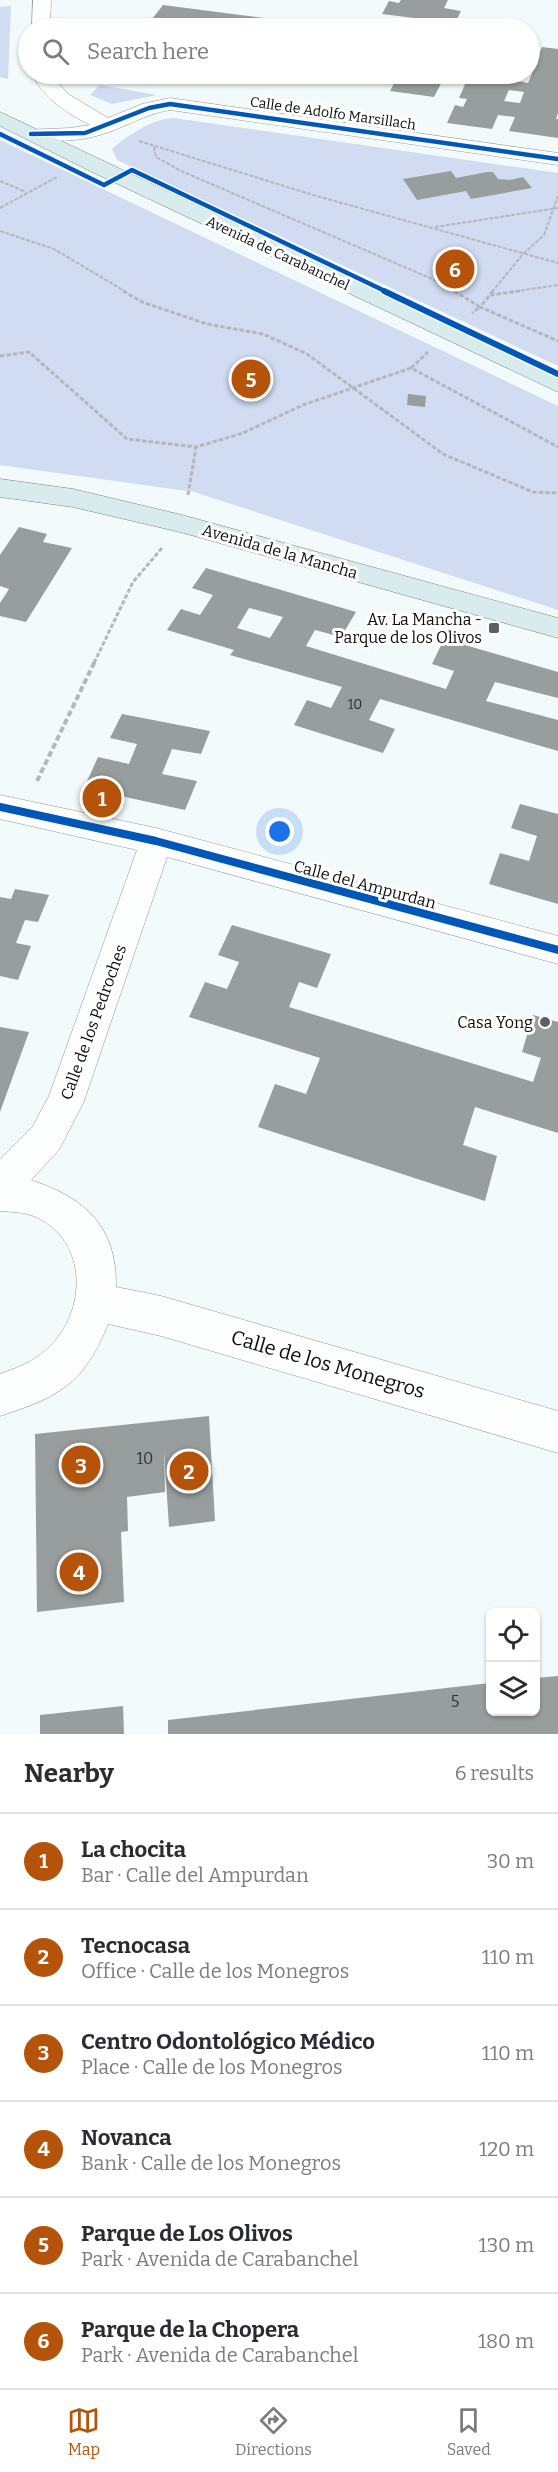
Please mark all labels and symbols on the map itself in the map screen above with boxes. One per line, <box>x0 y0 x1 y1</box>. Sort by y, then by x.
street label: Calle de Adolfo Marsillach <box>249 93 417 134</box>
street label: Avenida de Carabanchel <box>203 213 352 294</box>
pin: 6 <box>436 246 474 292</box>
pin: 5 <box>232 356 270 401</box>
street label: Avenida de la Mancha <box>200 520 360 583</box>
place label: Av. La Mancha - Parque de los Olivos <box>334 610 482 647</box>
marker: Av. La Mancha - Parque de los Olivos <box>487 621 501 635</box>
house number: 10 <box>348 696 362 713</box>
pin: 1 <box>82 776 122 820</box>
your location <box>265 817 294 846</box>
street label: Calle del Ampurdan <box>292 856 438 913</box>
street label: Calle de los Pedroches <box>57 942 130 1102</box>
place label: Casa Yong <box>457 1013 533 1032</box>
marker: Casa Yong <box>538 1015 552 1029</box>
street label: Calle de los Monegros <box>228 1325 428 1403</box>
pin: 3 <box>62 1442 100 1488</box>
pin: 2 <box>170 1448 208 1494</box>
house number: 10 <box>137 1449 153 1468</box>
pin: 4 <box>60 1550 98 1594</box>
house number: 5 <box>451 1692 459 1711</box>

